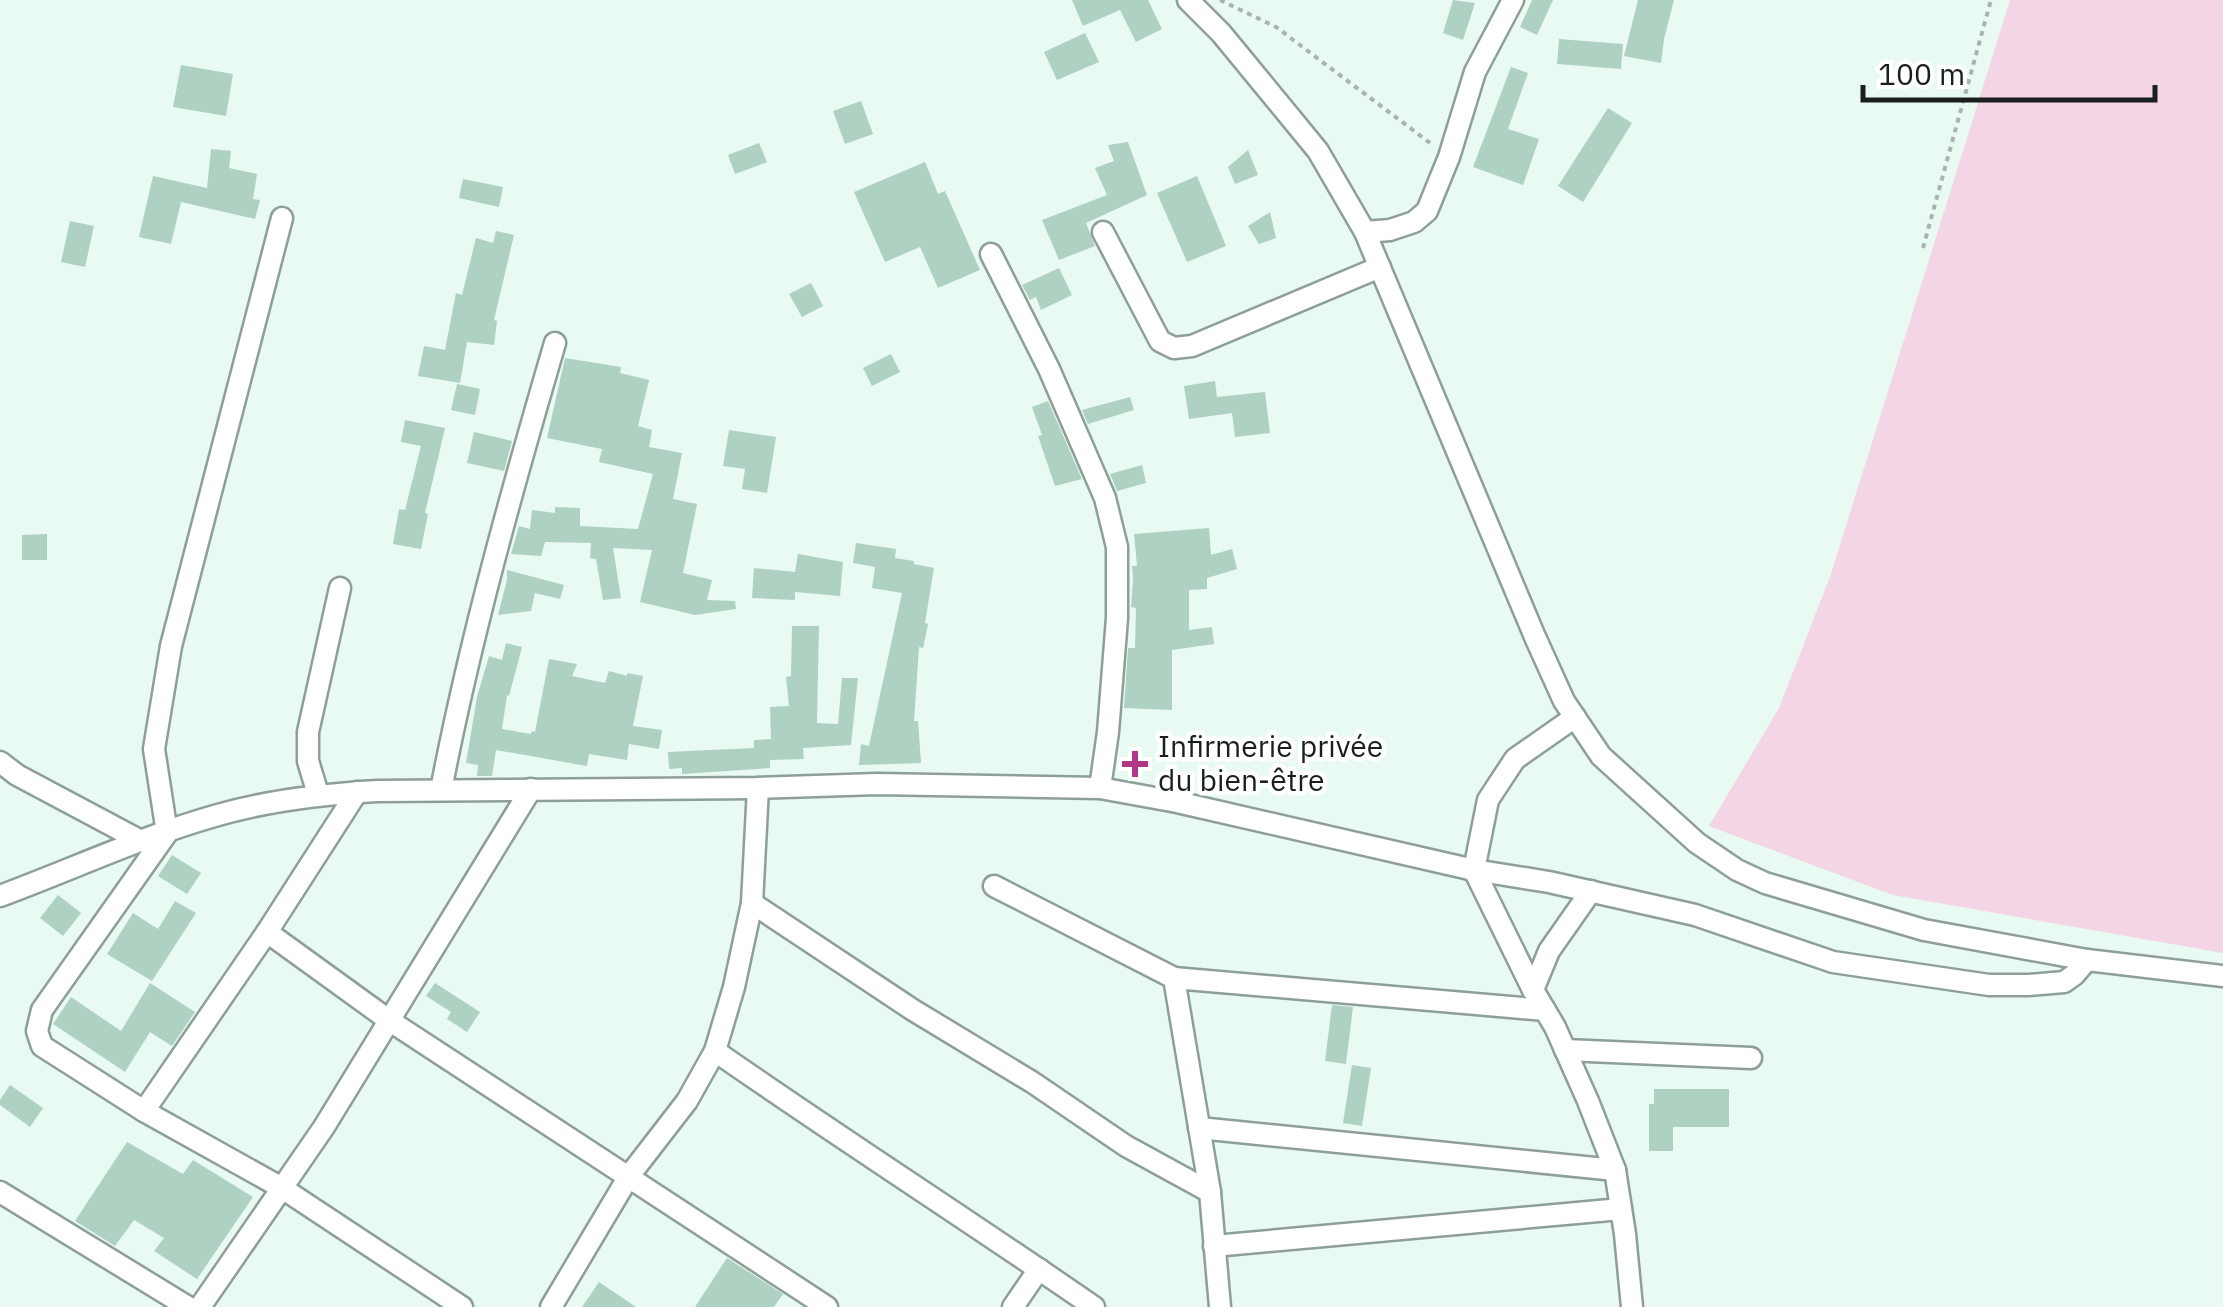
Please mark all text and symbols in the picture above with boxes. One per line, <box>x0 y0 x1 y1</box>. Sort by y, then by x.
scale bar <box>1863 40 2156 102</box>
text: 100 m <box>1878 54 1965 93</box>
place label: Infirmerie privée du bien-être <box>1158 726 1383 799</box>
marker: Infirmerie privée du bien-être <box>1122 751 1148 777</box>

